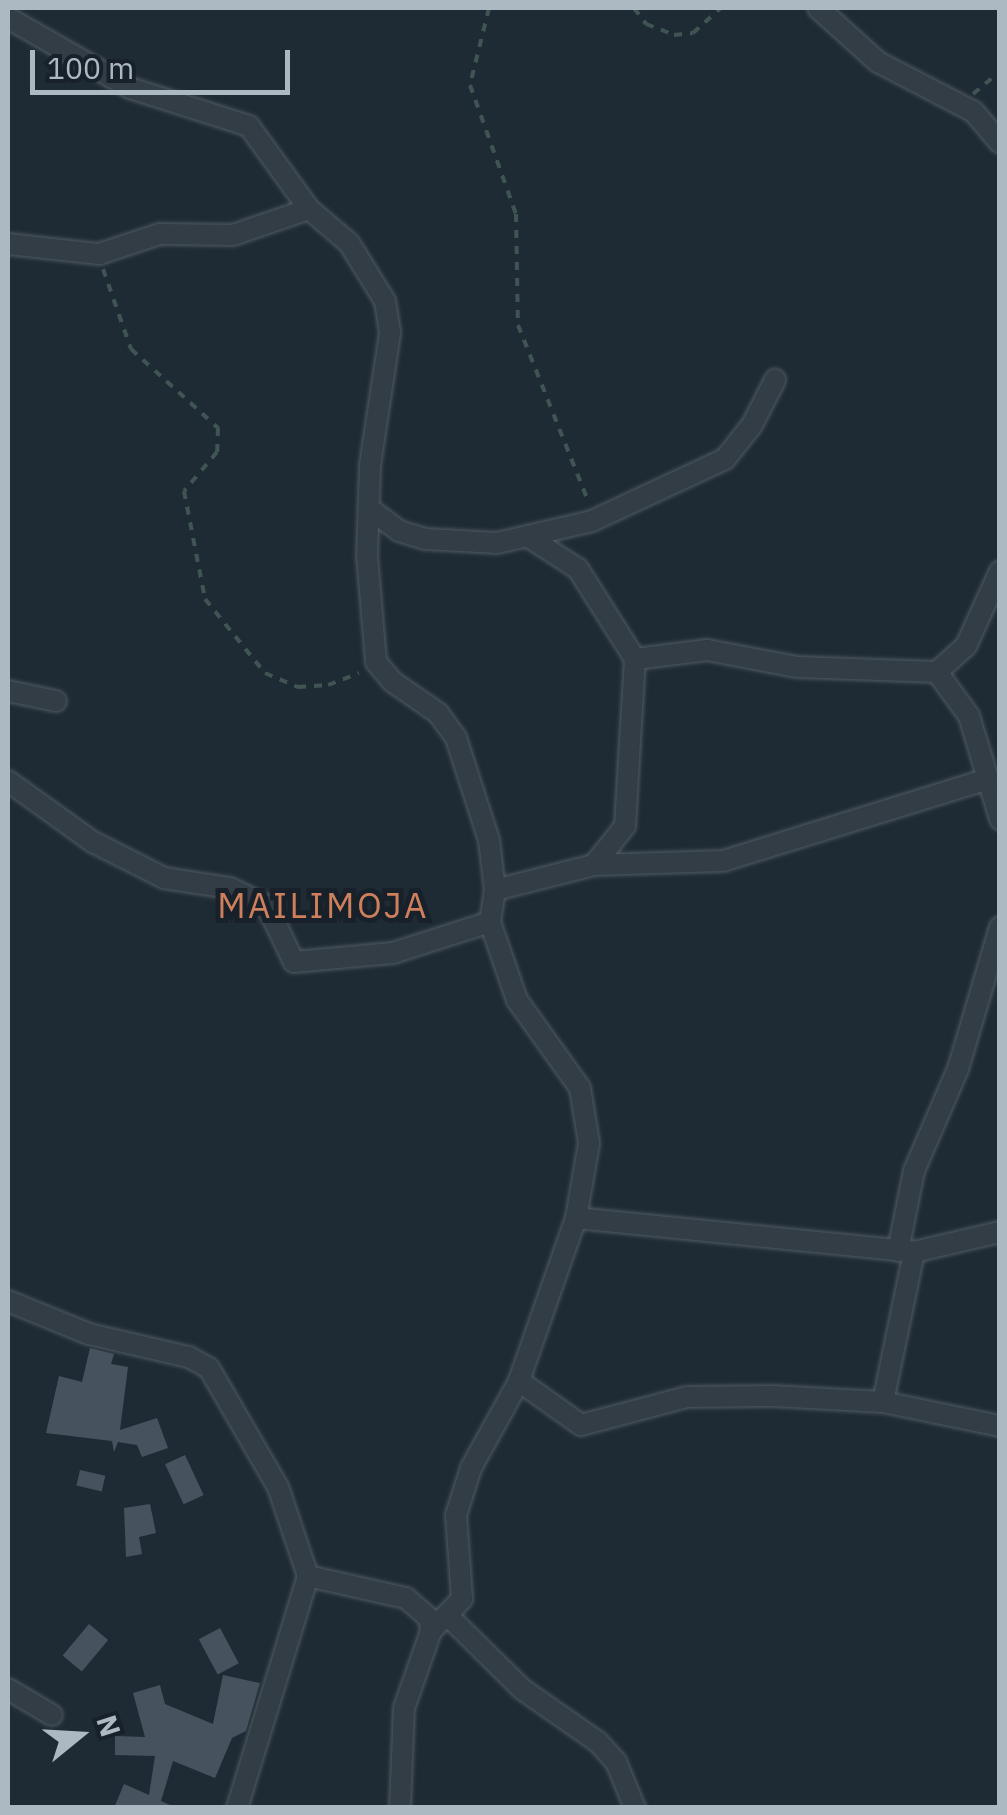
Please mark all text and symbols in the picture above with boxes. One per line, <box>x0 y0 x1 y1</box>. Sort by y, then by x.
scale bar <box>35 30 295 92</box>
text: 100 m <box>47 48 134 87</box>
district label: MAILIMOJA <box>217 884 429 926</box>
north arrow <box>30 1685 130 1785</box>
text: N <box>88 1710 130 1741</box>

